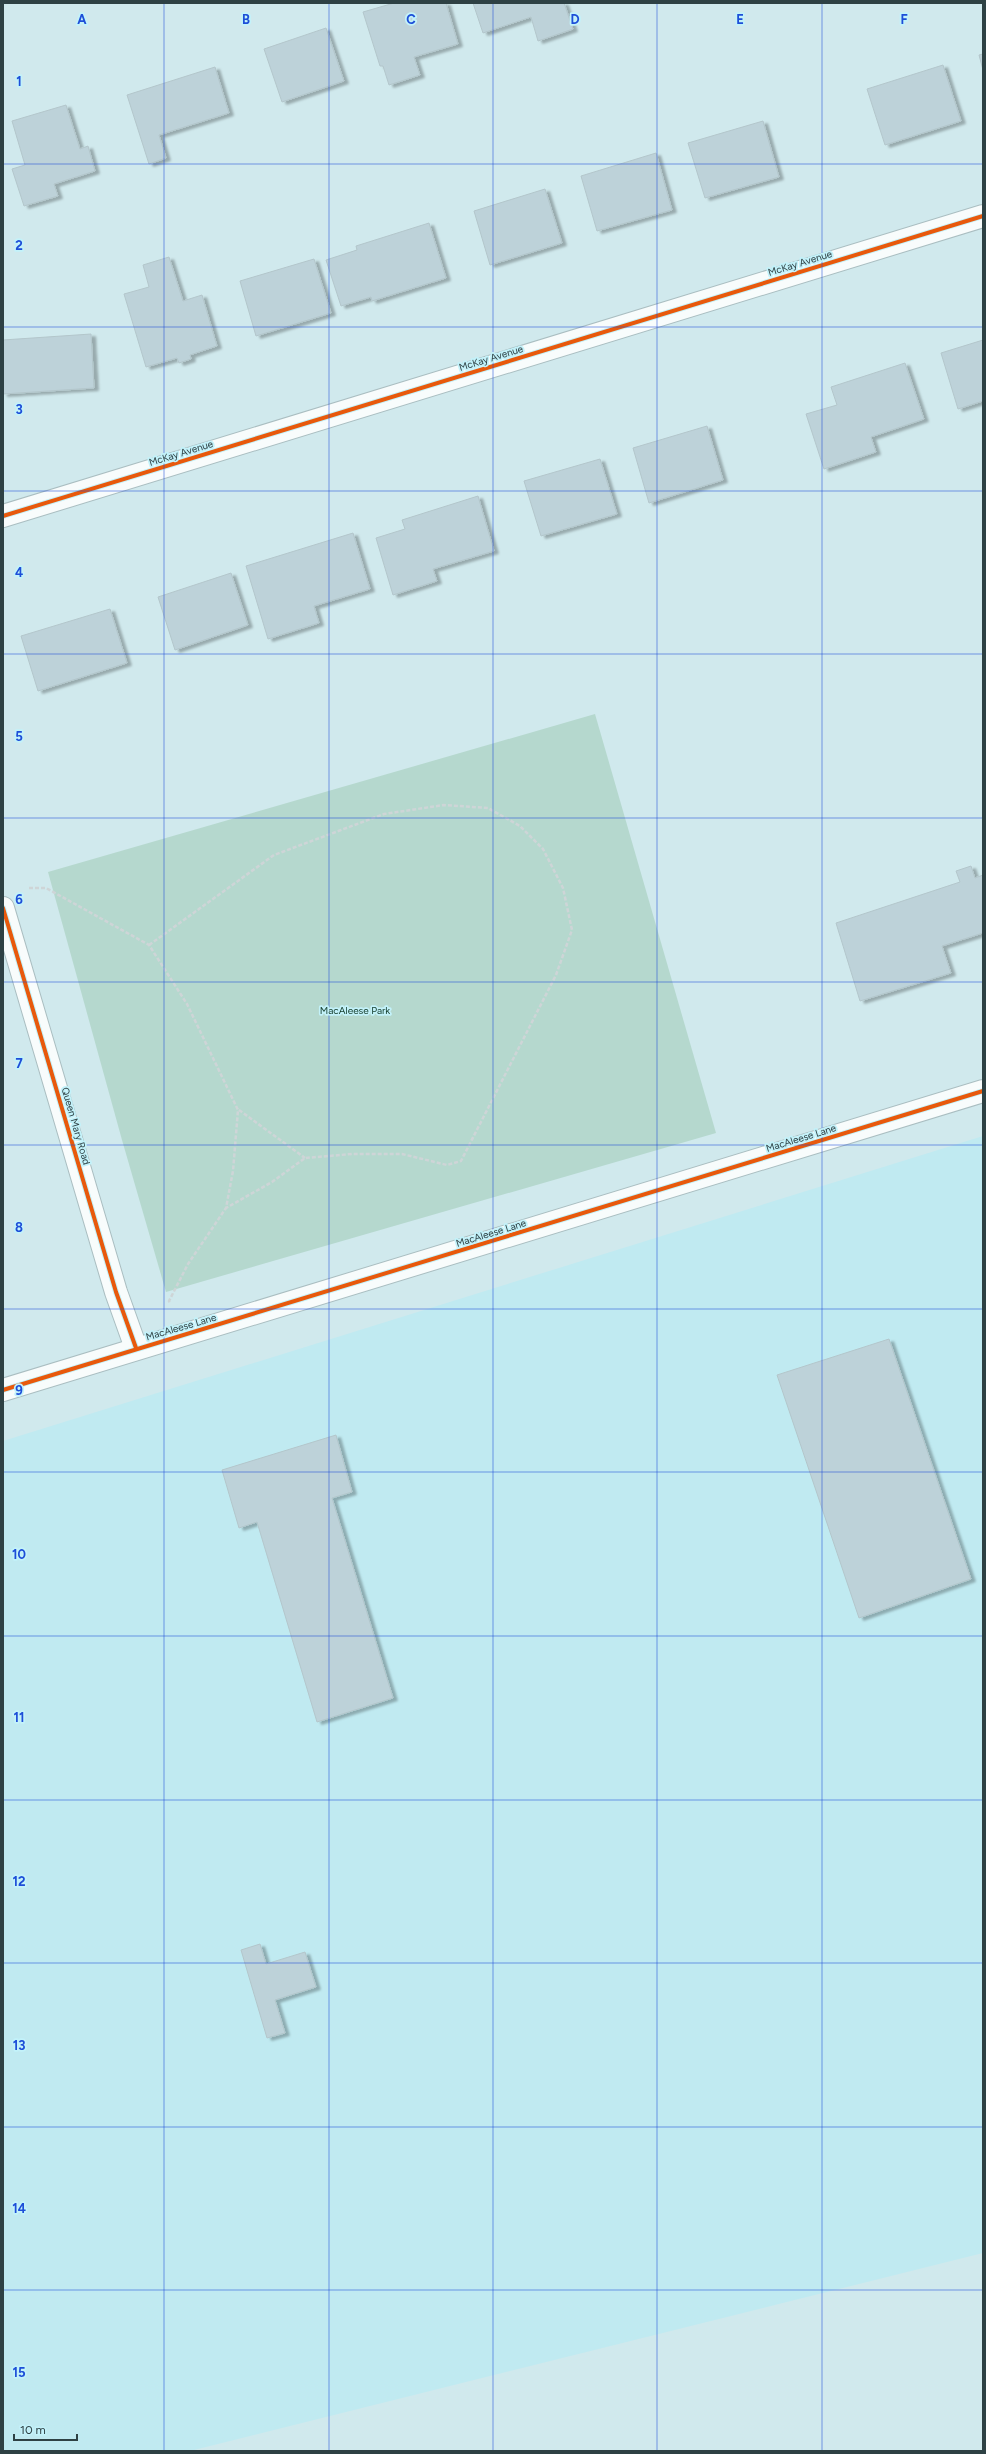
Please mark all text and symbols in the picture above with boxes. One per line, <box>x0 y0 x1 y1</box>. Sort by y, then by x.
text: A <box>77 12 87 27</box>
text: B <box>242 12 250 27</box>
text: C <box>406 12 416 27</box>
text: D <box>570 12 580 27</box>
text: E <box>736 12 744 27</box>
text: F <box>900 12 908 27</box>
text: 1 <box>16 74 22 89</box>
text: 2 <box>15 238 23 253</box>
street label: McKay Avenue <box>766 247 834 279</box>
street label: McKay Avenue <box>457 342 525 374</box>
text: 3 <box>15 402 23 417</box>
street label: McKay Avenue <box>147 437 215 469</box>
text: 4 <box>15 565 23 580</box>
text: 5 <box>15 729 23 744</box>
text: 6 <box>15 892 23 907</box>
park label: MacAleese Park <box>320 1004 390 1017</box>
text: 7 <box>15 1056 23 1071</box>
street label: Queen Mary Road <box>59 1086 93 1166</box>
street label: MacAleese Lane <box>764 1121 838 1155</box>
street label: MacAleese Lane <box>454 1216 528 1250</box>
text: 8 <box>15 1220 23 1235</box>
street label: MacAleese Lane <box>144 1311 218 1343</box>
text: 9 <box>15 1383 23 1398</box>
text: 10 <box>12 1547 26 1562</box>
text: 11 <box>14 1710 24 1725</box>
text: 12 <box>12 1874 26 1889</box>
text: 13 <box>13 2038 25 2053</box>
text: 14 <box>12 2201 26 2216</box>
text: 15 <box>12 2365 26 2380</box>
scale bar <box>14 2416 77 2442</box>
text: 10 m <box>20 2423 46 2437</box>

